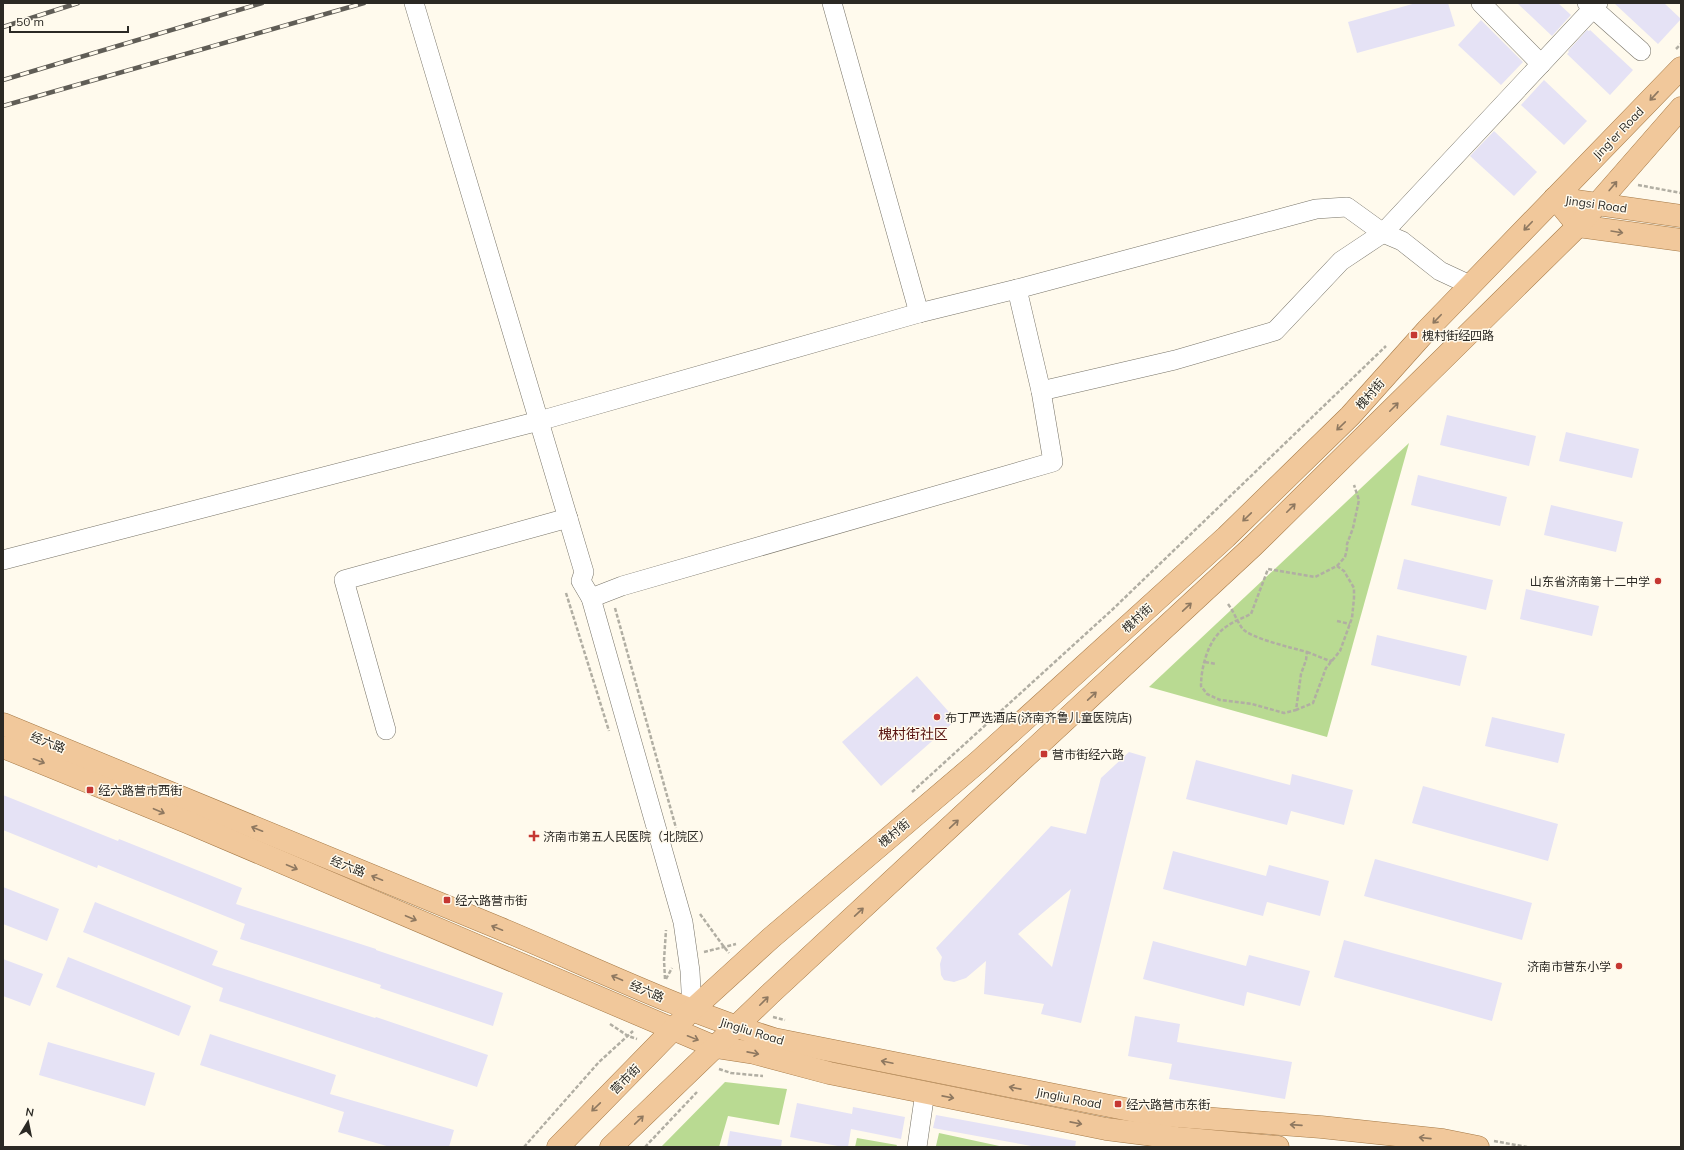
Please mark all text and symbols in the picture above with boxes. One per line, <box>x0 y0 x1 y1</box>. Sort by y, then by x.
scale bar <box>10 8 128 34</box>
text: 50 m <box>16 14 44 29</box>
one-way arrow <box>1650 91 1659 101</box>
street label: Jing'er Road <box>1589 104 1647 162</box>
one-way arrow <box>1609 181 1618 192</box>
street label: Jingsi Road <box>1564 192 1628 216</box>
one-way arrow <box>1523 221 1533 231</box>
one-way arrow <box>1610 228 1623 236</box>
one-way arrow <box>1432 314 1442 324</box>
place label: 槐村街经四路 <box>1422 328 1494 343</box>
marker: 槐村街经四路 <box>1409 330 1419 340</box>
street label: 槐村街 <box>1353 375 1387 413</box>
one-way arrow <box>1389 402 1399 412</box>
one-way arrow <box>1336 421 1346 431</box>
one-way arrow <box>1286 503 1296 513</box>
one-way arrow <box>1242 512 1253 521</box>
place label: 山东省济南第十二中学 <box>1530 574 1650 589</box>
marker: 山东省济南第十二中学 <box>1653 576 1663 586</box>
street label: 槐村街 <box>1119 600 1155 636</box>
one-way arrow <box>1182 602 1192 612</box>
one-way arrow <box>1087 691 1097 700</box>
place label: 布丁严选酒店(济南齐鲁儿童医院店) <box>945 710 1133 725</box>
marker: 布丁严选酒店(济南齐鲁儿童医院店) <box>932 712 942 722</box>
district label: 槐村街社区 <box>878 725 948 743</box>
street label: 经六路 <box>28 728 68 756</box>
place label: 营市街经六路 <box>1052 747 1124 762</box>
marker: 营市街经六路 <box>1039 749 1049 759</box>
one-way arrow <box>33 758 45 765</box>
place label: 经六路营市西街 <box>98 783 182 798</box>
marker: 经六路营市西街 <box>85 785 95 795</box>
one-way arrow <box>153 807 165 815</box>
street label: 槐村街 <box>875 816 913 850</box>
one-way arrow <box>949 819 960 828</box>
one-way arrow <box>251 824 263 832</box>
place label: 济南市第五人民医院（北院区） <box>543 829 711 844</box>
marker: 济南市第五人民医院（北院区） <box>528 830 540 842</box>
street label: 经六路 <box>328 852 368 880</box>
one-way arrow <box>286 864 298 871</box>
one-way arrow <box>372 874 384 881</box>
place label: 经六路营市街 <box>455 893 527 908</box>
marker: 经六路营市街 <box>442 895 452 905</box>
one-way arrow <box>854 908 865 917</box>
one-way arrow <box>405 915 417 922</box>
one-way arrow <box>492 923 504 931</box>
place label: 济南市营东小学 <box>1527 959 1611 974</box>
marker: 济南市营东小学 <box>1614 961 1624 971</box>
one-way arrow <box>611 974 623 982</box>
street label: 经六路 <box>627 977 667 1005</box>
one-way arrow <box>759 996 769 1006</box>
street label: Jingliu Road <box>718 1014 786 1048</box>
one-way arrow <box>687 1035 699 1042</box>
one-way arrow <box>746 1050 759 1058</box>
one-way arrow <box>881 1058 894 1066</box>
street label: 营市街 <box>607 1061 643 1097</box>
one-way arrow <box>1009 1083 1022 1091</box>
street label: Jingliu Road <box>1035 1084 1103 1112</box>
one-way arrow <box>941 1093 954 1101</box>
place label: 经六路营市东街 <box>1126 1097 1210 1112</box>
marker: 经六路营市东街 <box>1113 1099 1123 1109</box>
north arrow <box>8 1102 48 1142</box>
one-way arrow <box>591 1102 601 1112</box>
text: N <box>24 1105 35 1120</box>
one-way arrow <box>634 1115 644 1125</box>
one-way arrow <box>1069 1119 1082 1127</box>
one-way arrow <box>1290 1121 1303 1128</box>
one-way arrow <box>1419 1135 1432 1142</box>

